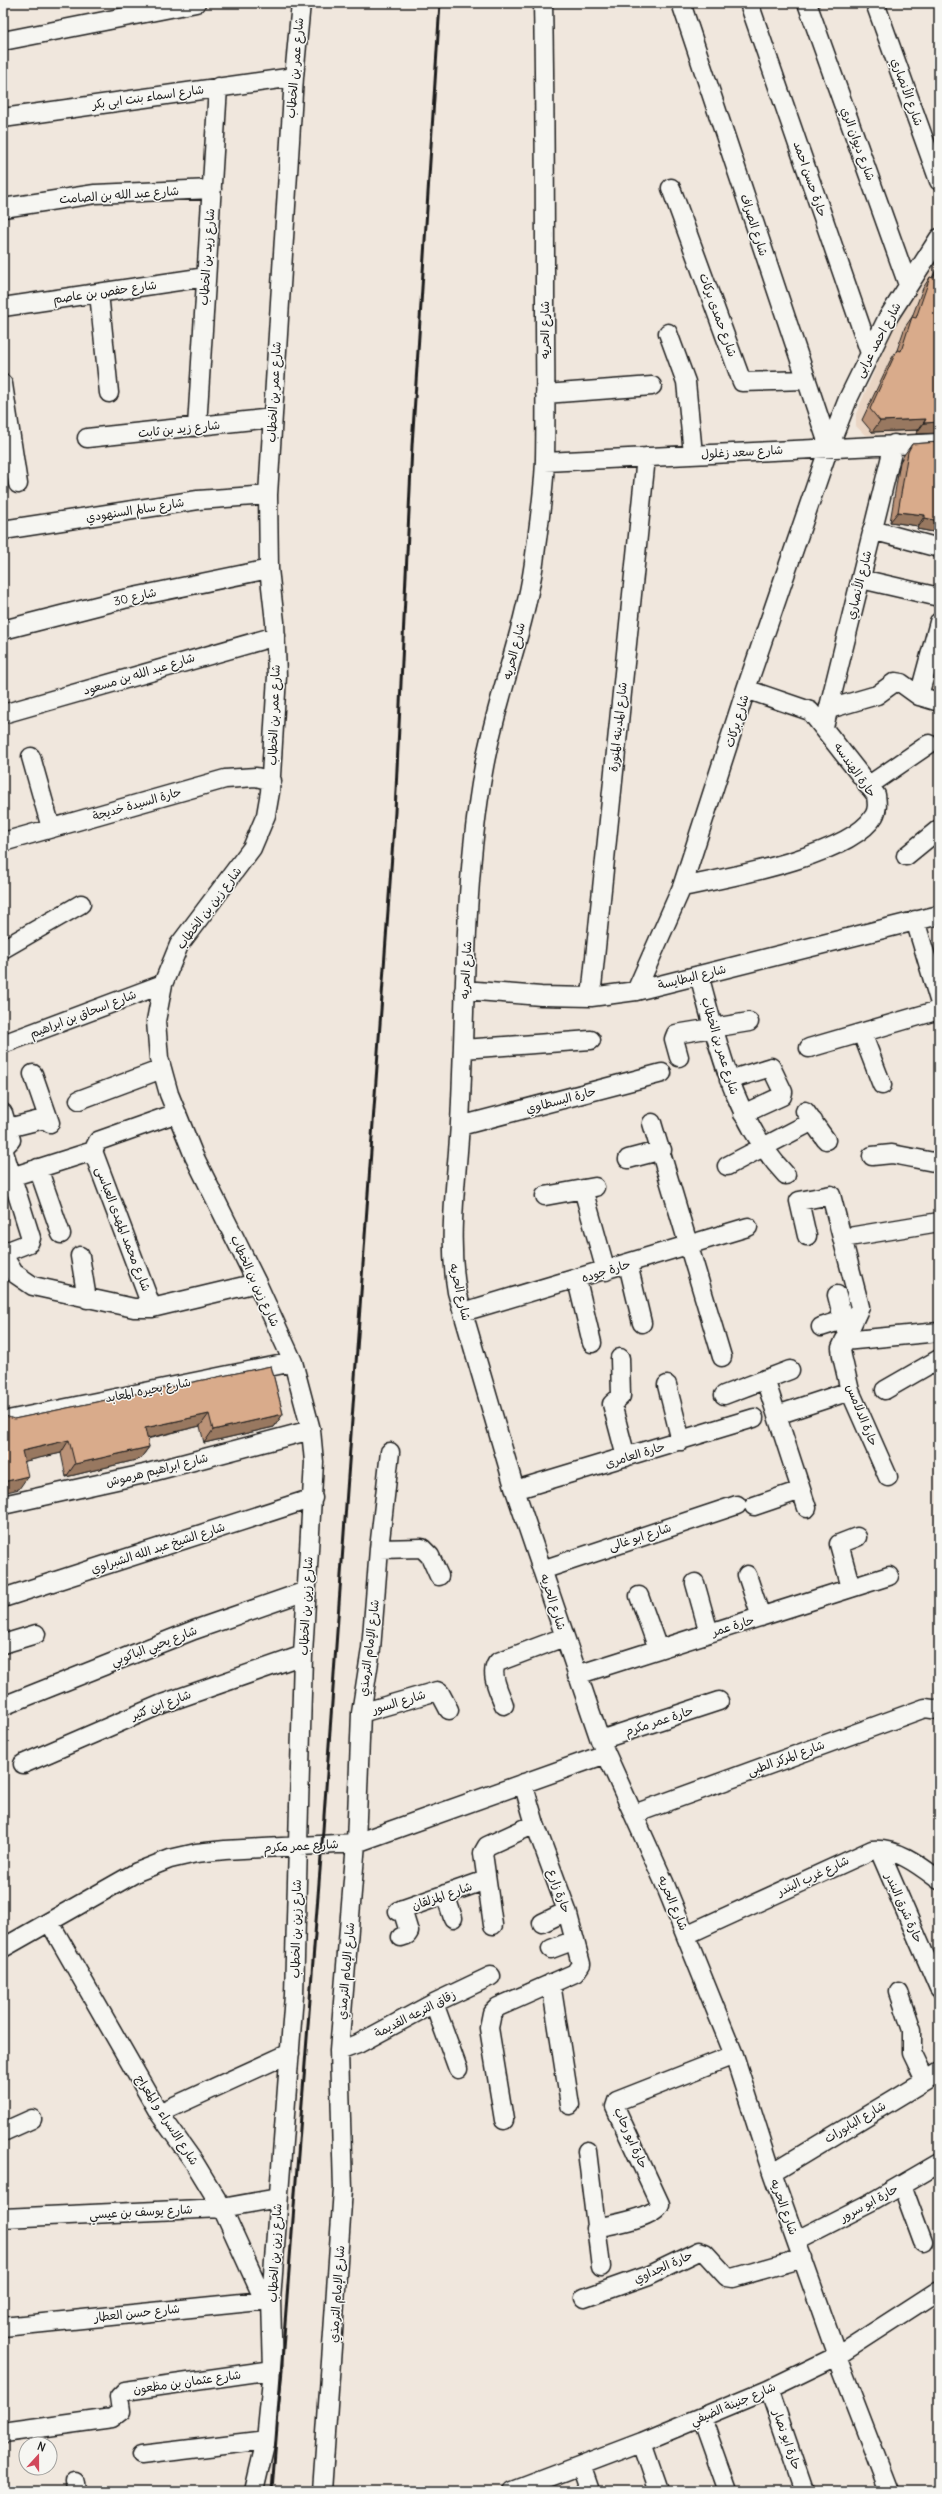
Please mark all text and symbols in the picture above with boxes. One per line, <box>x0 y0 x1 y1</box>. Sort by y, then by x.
street label: شارع عمر بن الخطاب <box>283 17 308 119</box>
street label: شارع الأنصاري <box>886 56 927 128</box>
street label: شارع اسماء بنت ابى بكر <box>90 81 205 114</box>
street label: شارع ديوان الري <box>836 105 879 183</box>
street label: حارة حسن احمد <box>791 139 830 219</box>
street label: شارع عبد الله بن الصامت <box>59 183 180 208</box>
street label: شارع الصراف <box>736 192 772 258</box>
street label: شارع زيد بن الخطاب <box>196 208 219 306</box>
street label: شارع حمدى بركات <box>694 271 741 359</box>
street label: شارع حفص بن عاصم <box>52 277 158 308</box>
street label: شارع احمد عرابى <box>851 300 905 381</box>
street label: شارع الحريه <box>537 301 554 359</box>
street label: شارع عمر بن الخطاب <box>263 341 286 443</box>
street label: شارع زيد بن ثابت <box>137 417 221 442</box>
street label: شارع سعد زغلول <box>701 442 783 463</box>
street label: شارع سالم السنهودي <box>85 494 186 528</box>
street label: شارع الأنصاري <box>843 549 876 622</box>
street label: شارع 30 <box>112 584 158 611</box>
street label: شارع الحريه <box>499 621 530 681</box>
street label: شارع عبد الله بن مسعود <box>81 649 197 700</box>
street label: شارع عمر بن الخطاب <box>264 664 285 766</box>
street label: شارع المدينه المنورة <box>605 681 632 773</box>
street label: شارع بركات <box>721 693 754 750</box>
street label: حارة الهندسه <box>831 739 880 800</box>
street label: حارة السيدة خديجة <box>91 784 183 824</box>
street label: شارع زين بن الخطاب <box>173 864 246 953</box>
street label: شارع الحريه <box>456 941 477 999</box>
street label: شارع البطايسة <box>656 961 728 994</box>
street label: شارع اسحاق بن ابراهيم <box>27 986 139 1043</box>
street label: شارع عمر بن الخطاب <box>697 995 742 1097</box>
street label: حارة البسطاوي <box>524 1083 598 1118</box>
street label: شارع محمد المهدى العباسى <box>91 1164 154 1294</box>
street label: شارع زين بن الخطاب <box>226 1233 283 1330</box>
street label: حارة جوده <box>579 1256 633 1286</box>
street label: شارع الحريه <box>445 1262 474 1322</box>
street label: شارع بحيره المعابد <box>104 1374 192 1407</box>
street label: حارة الدلامس <box>843 1382 882 1448</box>
street label: حارة العامرى <box>603 1438 667 1471</box>
street label: شارع ابراهيم هرموش <box>104 1450 210 1491</box>
street label: شارع الشيخ عبد الله الشبراوي <box>89 1519 227 1578</box>
street label: شارع ابو غالى <box>607 1519 674 1556</box>
street label: شارع زين بن الخطاب <box>295 1556 318 1656</box>
street label: شارع الحريه <box>535 1572 570 1632</box>
street label: شارع الإمام الترمذي <box>355 1599 384 1697</box>
street label: حارة عمر <box>709 1612 756 1639</box>
street label: شارع يحيي الباكوبي <box>109 1622 200 1673</box>
street label: شارع ابن كثير <box>128 1686 194 1725</box>
street label: شارع السور <box>369 1686 428 1719</box>
street label: حارة عمر مكرم <box>623 1702 696 1741</box>
street label: شارع المركز الطبى <box>745 1737 827 1780</box>
street label: شارع عمر مكرم <box>263 1836 339 1857</box>
street label: شارع غرب البندر <box>773 1852 852 1901</box>
street label: حارة زارع <box>543 1867 574 1916</box>
street label: حارة شرق البندر <box>881 1870 927 1945</box>
street label: شارع الحريه <box>653 1873 692 1933</box>
street label: شارع المزلقان <box>410 1878 475 1915</box>
street label: شارع زين بن الخطاب <box>287 1879 306 1979</box>
street label: شارع الإمام الترمذي <box>334 1922 359 2020</box>
street label: زقاق الترعه القديمة <box>372 1987 458 2041</box>
street label: شارع الاسراء و المعراج <box>131 2072 202 2169</box>
street label: شارع البابورات <box>821 2097 889 2147</box>
street label: حارة ابو رحاب <box>610 2105 652 2171</box>
street label: شارع الحريه <box>766 2177 801 2237</box>
street label: حارة ابو سرور <box>836 2180 901 2226</box>
street label: شارع يوسف بن عيسي <box>89 2201 193 2226</box>
street label: شارع زين بن الخطاب <box>264 2203 287 2303</box>
street label: شارع الإمام الترمذي <box>326 2245 349 2343</box>
street label: حارة الجداوي <box>631 2247 695 2288</box>
street label: شارع حسن العطار <box>92 2301 181 2327</box>
street label: شارع عثمان بن مظعون <box>132 2367 242 2398</box>
street label: شارع جنينة الضيفي <box>688 2379 779 2432</box>
street label: حارة ابو نصار <box>769 2407 805 2472</box>
north arrow <box>18 2436 58 2476</box>
text: N <box>36 2439 48 2455</box>

